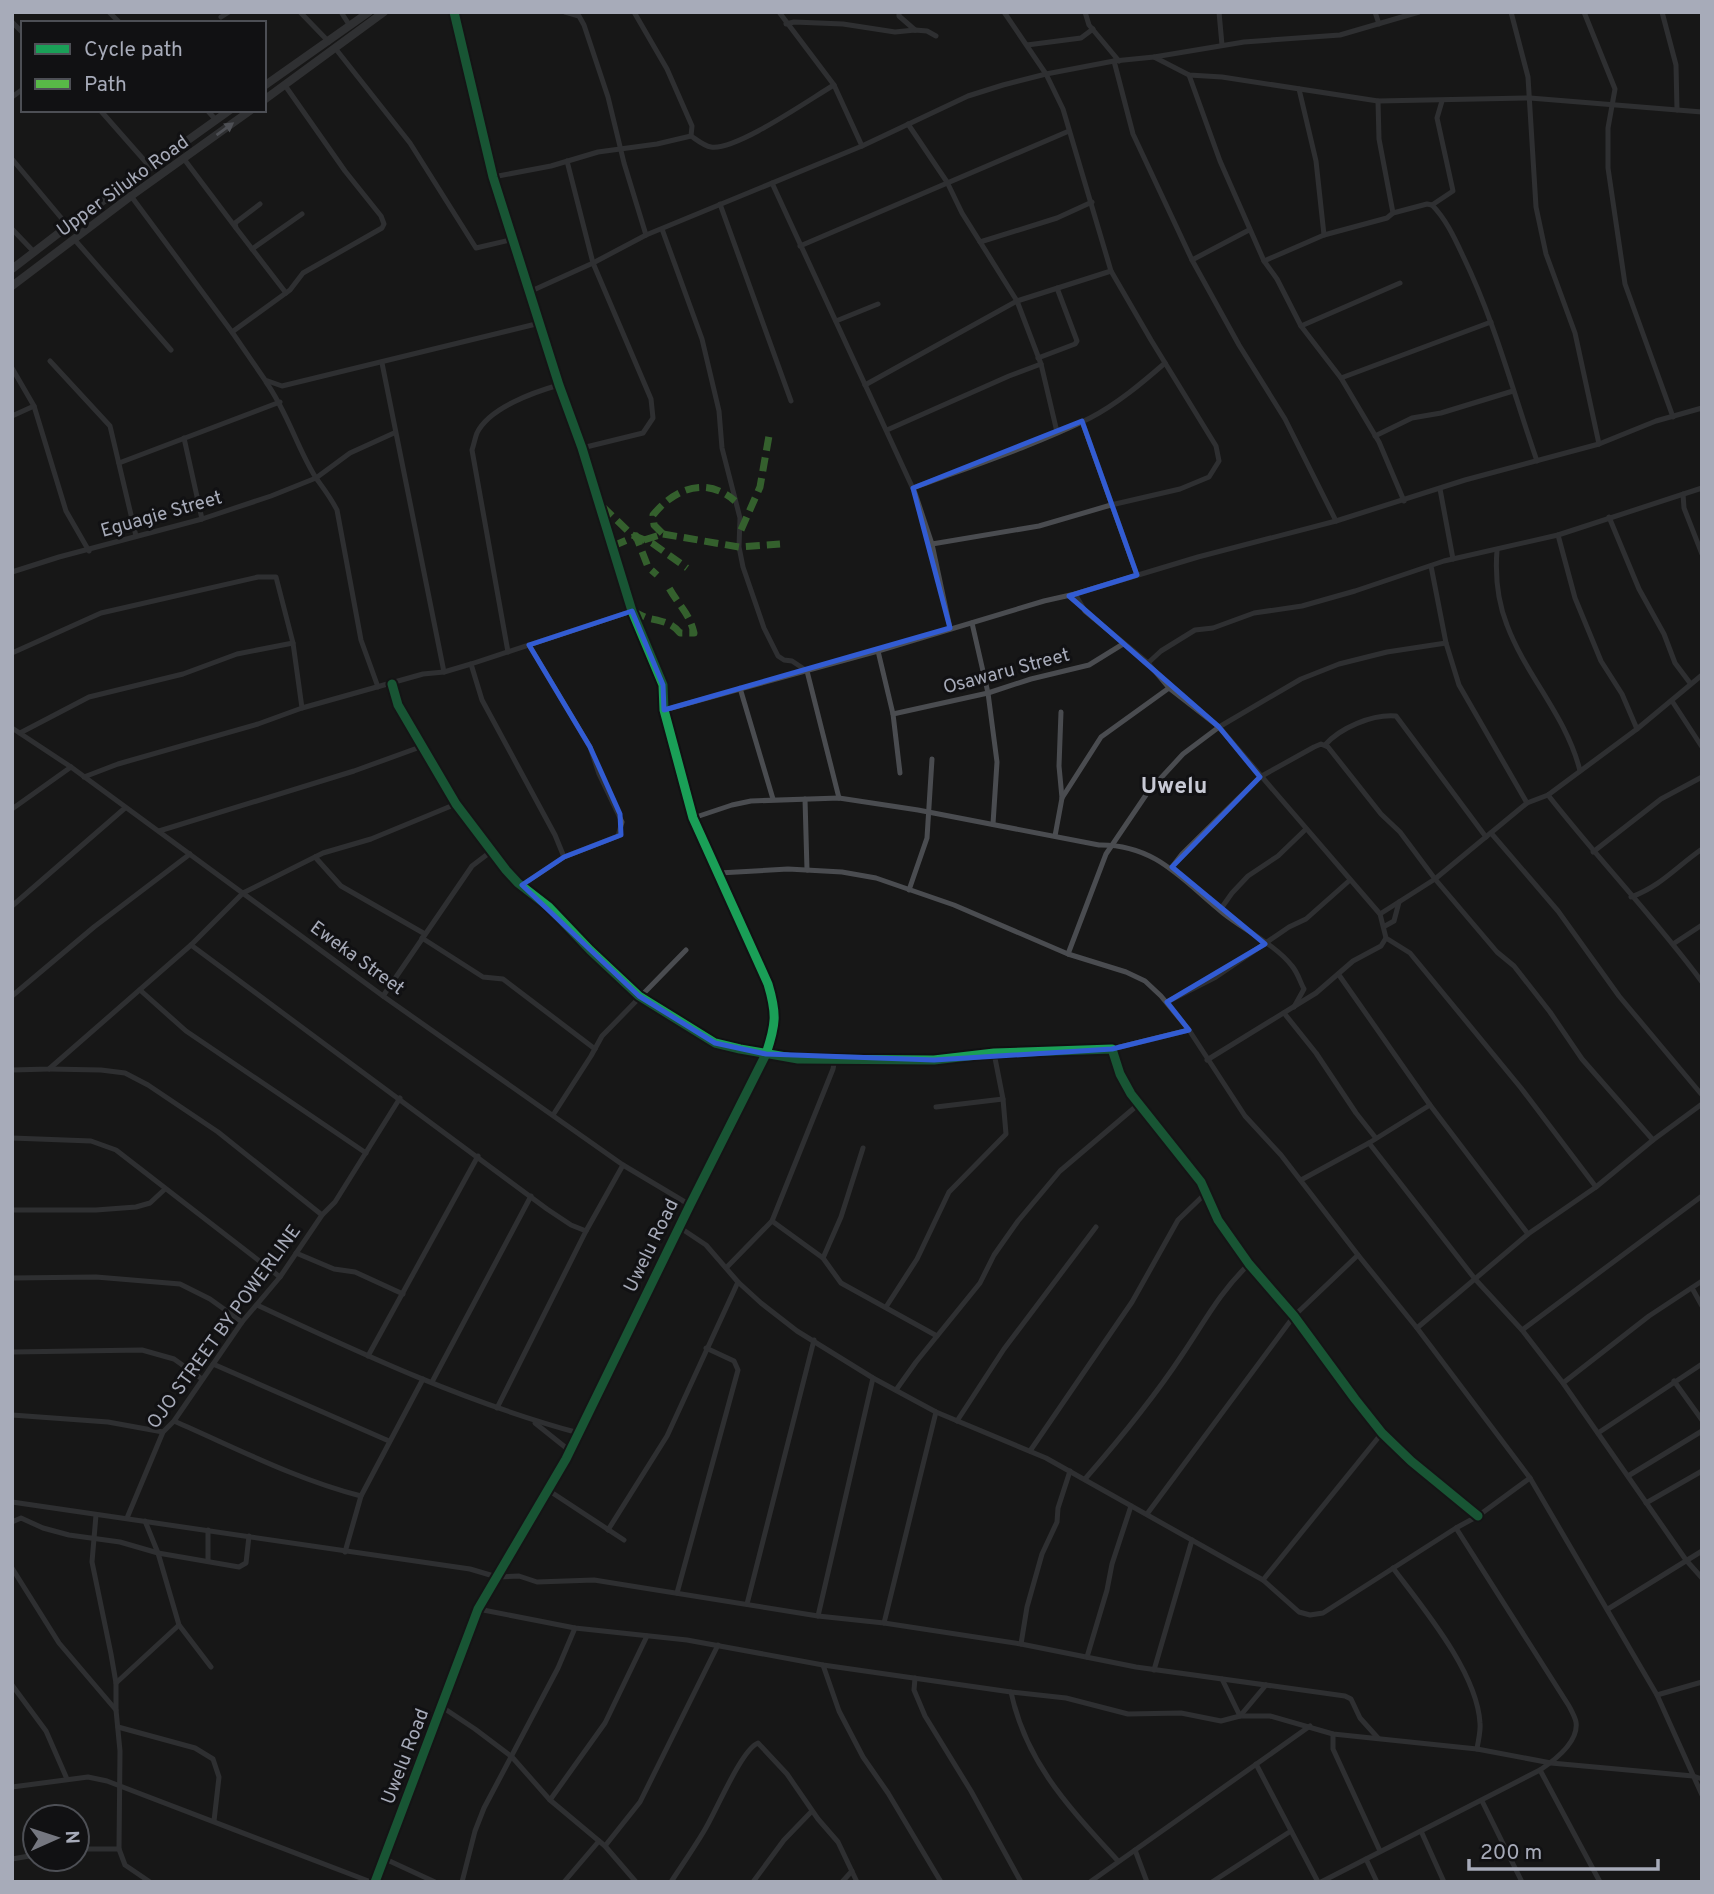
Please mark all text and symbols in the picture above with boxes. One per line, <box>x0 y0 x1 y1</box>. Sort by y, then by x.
legend <box>21 21 266 112</box>
text: Cycle path <box>84 37 183 64</box>
text: Path <box>84 72 127 99</box>
one-way arrow <box>216 122 234 136</box>
street label: Upper Siluko Road <box>52 131 194 243</box>
street label: Eguagie Street <box>98 486 225 544</box>
street label: Osawaru Street <box>941 643 1073 700</box>
district label: Uwelu <box>1141 773 1207 802</box>
street label: Eweka Street <box>305 916 409 1001</box>
street label: Uwelu Road <box>619 1195 685 1296</box>
street label: OJO STREET BY POWERLINE <box>142 1220 307 1434</box>
street label: Uwelu Road <box>377 1705 435 1808</box>
north arrow <box>21 1803 91 1873</box>
scale bar <box>1469 1828 1658 1872</box>
text: N <box>59 1830 83 1845</box>
text: 200 m <box>1480 1840 1542 1867</box>

